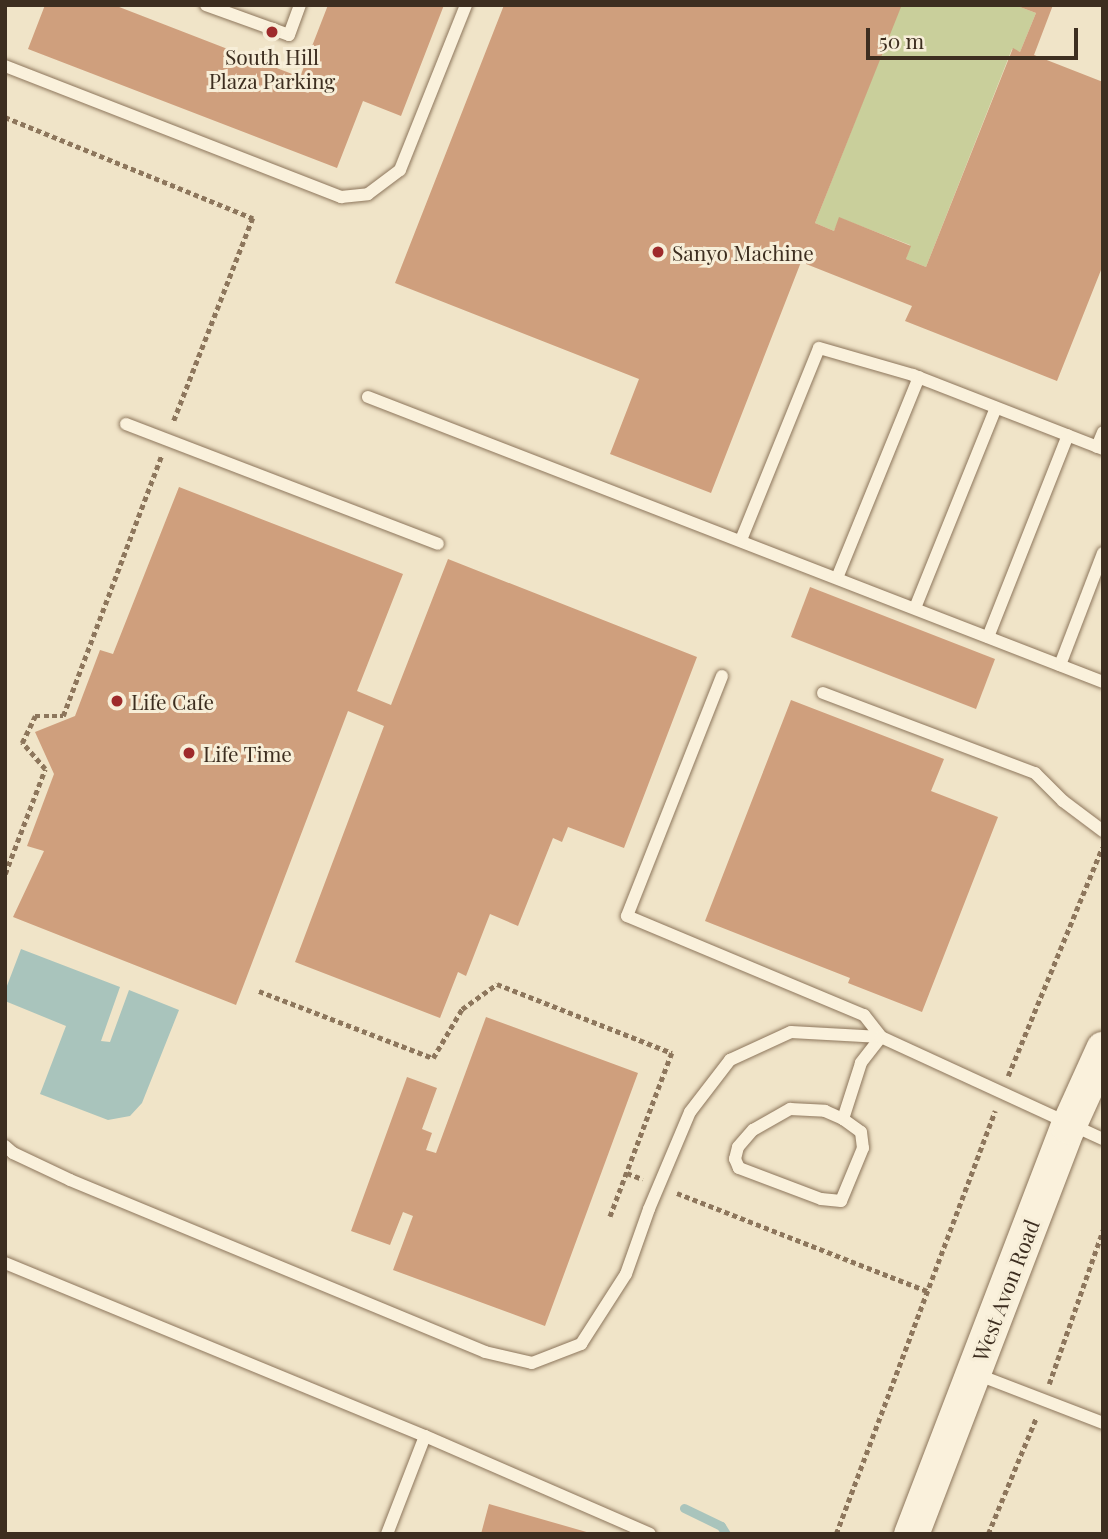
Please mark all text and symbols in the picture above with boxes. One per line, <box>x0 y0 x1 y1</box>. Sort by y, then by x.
scale bar <box>870 14 1082 58</box>
marker: South Hill Plaza Parking <box>264 24 280 40</box>
text: 50 m <box>879 26 924 54</box>
place label: South Hill Plaza Parking <box>209 43 335 93</box>
place label: Sanyo Machine <box>672 239 814 265</box>
marker: Sanyo Machine <box>650 244 666 260</box>
place label: Life Cafe <box>131 688 214 714</box>
marker: Life Cafe <box>109 693 125 709</box>
place label: Life Time <box>203 740 292 766</box>
marker: Life Time <box>181 745 197 761</box>
street label: West Avon Road <box>966 1215 1044 1365</box>

